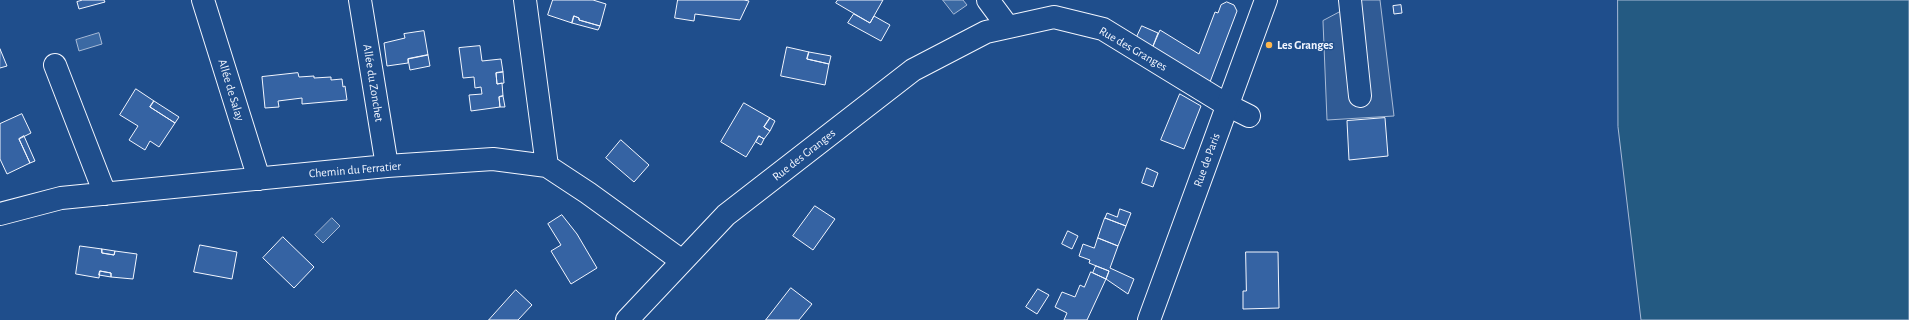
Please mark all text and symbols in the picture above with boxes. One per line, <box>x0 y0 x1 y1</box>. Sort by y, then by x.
street label: Rue des Granges <box>1096 24 1170 74</box>
place label: Les Granges <box>1277 38 1333 52</box>
marker: Les Granges <box>1264 40 1274 50</box>
street label: Allée du Zonchet <box>360 43 386 123</box>
street label: Allée de Salay <box>215 57 247 123</box>
street label: Rue des Granges <box>769 126 839 184</box>
street label: Rue de Paris <box>1191 131 1223 189</box>
street label: Chemin du Ferratier <box>308 159 402 181</box>

